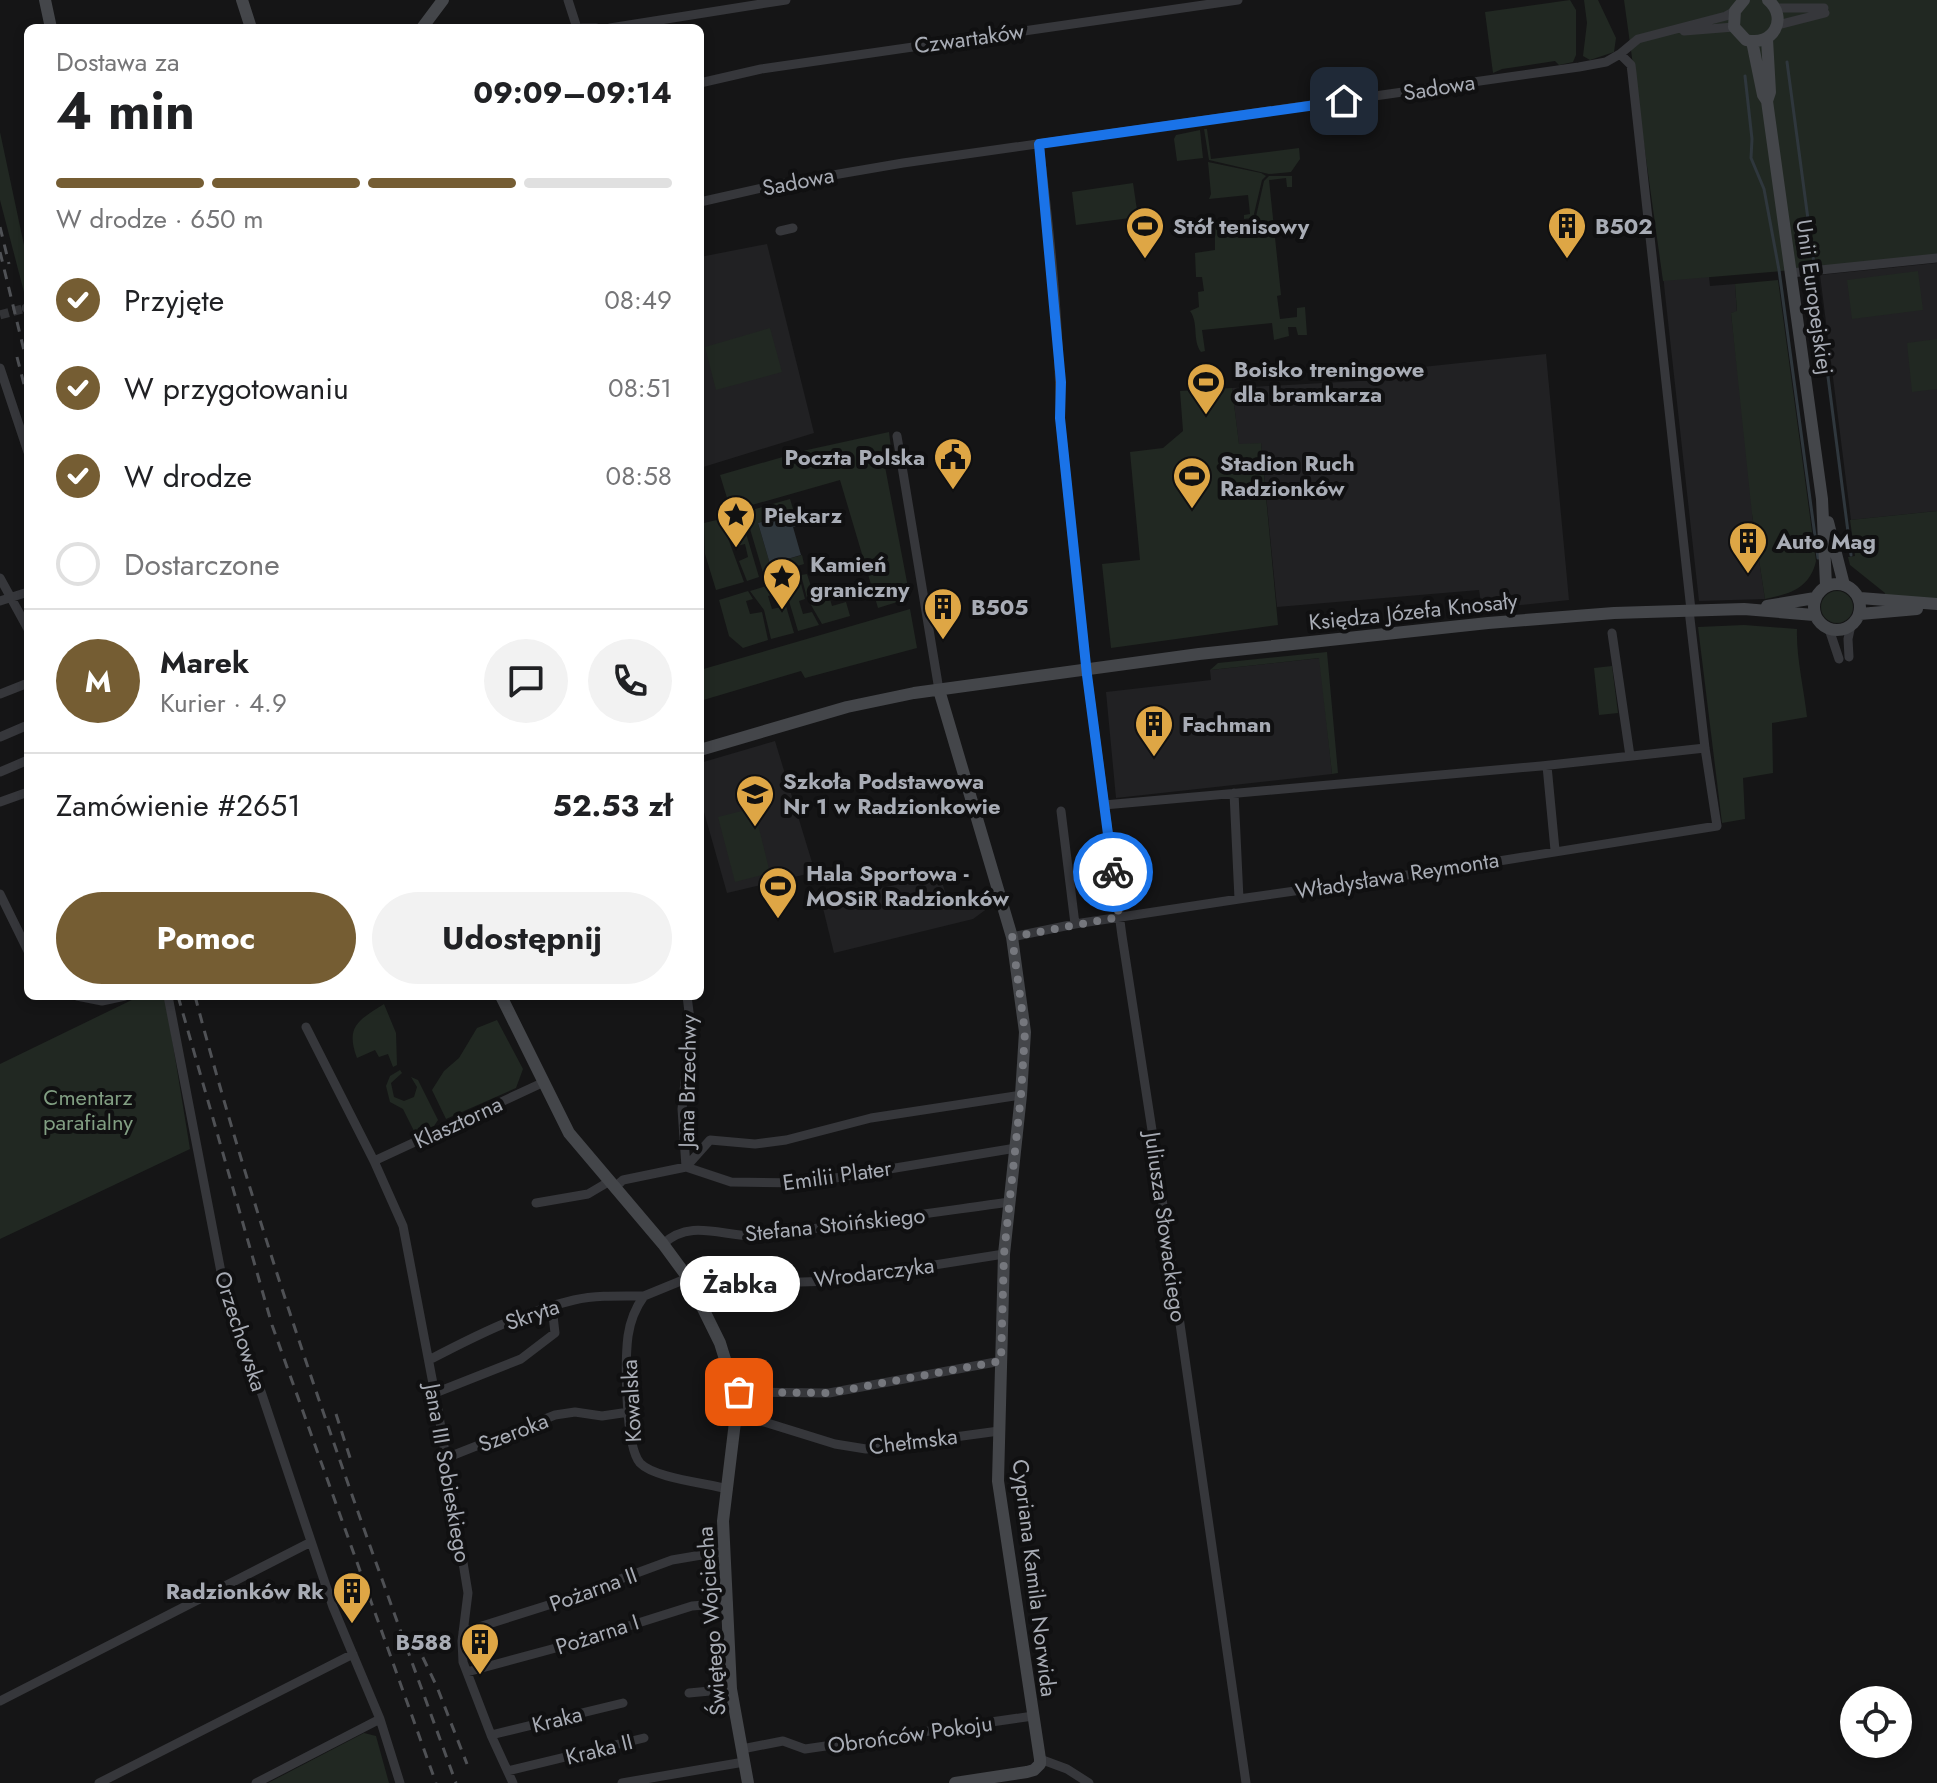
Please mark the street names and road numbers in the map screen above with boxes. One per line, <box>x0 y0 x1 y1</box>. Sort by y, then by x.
street label: Czwartaków <box>912 14 1026 62</box>
street label: Sadowa <box>1401 66 1477 108</box>
street label: Sadowa <box>759 158 837 204</box>
street label: Unii Europejskiej <box>1788 217 1842 377</box>
street label: Księdza Józefa Knosały <box>1307 584 1519 638</box>
street label: Władysława Reymonta <box>1293 843 1501 907</box>
street label: Jana Brzechwy <box>670 1014 704 1151</box>
street label: Klasztorna <box>409 1088 507 1156</box>
street label: Juliusza Słowackiego <box>1136 1127 1195 1324</box>
street label: Emilii Plater <box>780 1151 894 1198</box>
street label: Stefana Stoińskiego <box>743 1199 927 1249</box>
street label: Wrodarczyka <box>812 1249 936 1295</box>
street label: Orzechowska <box>207 1267 275 1395</box>
street label: Skryta <box>501 1290 563 1338</box>
street label: Kowalska <box>613 1359 649 1443</box>
street label: Jana III Sobieskiego <box>416 1378 479 1565</box>
street label: Szeroka <box>473 1404 553 1460</box>
street label: Chełmska <box>867 1420 959 1462</box>
street label: Cypriana Kamila Norwida <box>1005 1457 1065 1699</box>
street label: Świętego Wojciecha <box>688 1525 734 1717</box>
street label: Pożarna II <box>545 1558 641 1620</box>
street label: Pożarna I <box>551 1606 643 1662</box>
street label: Kraka <box>528 1697 586 1741</box>
street label: Obrońców Pokoju <box>825 1707 995 1761</box>
street label: Kraka II <box>562 1725 636 1773</box>

